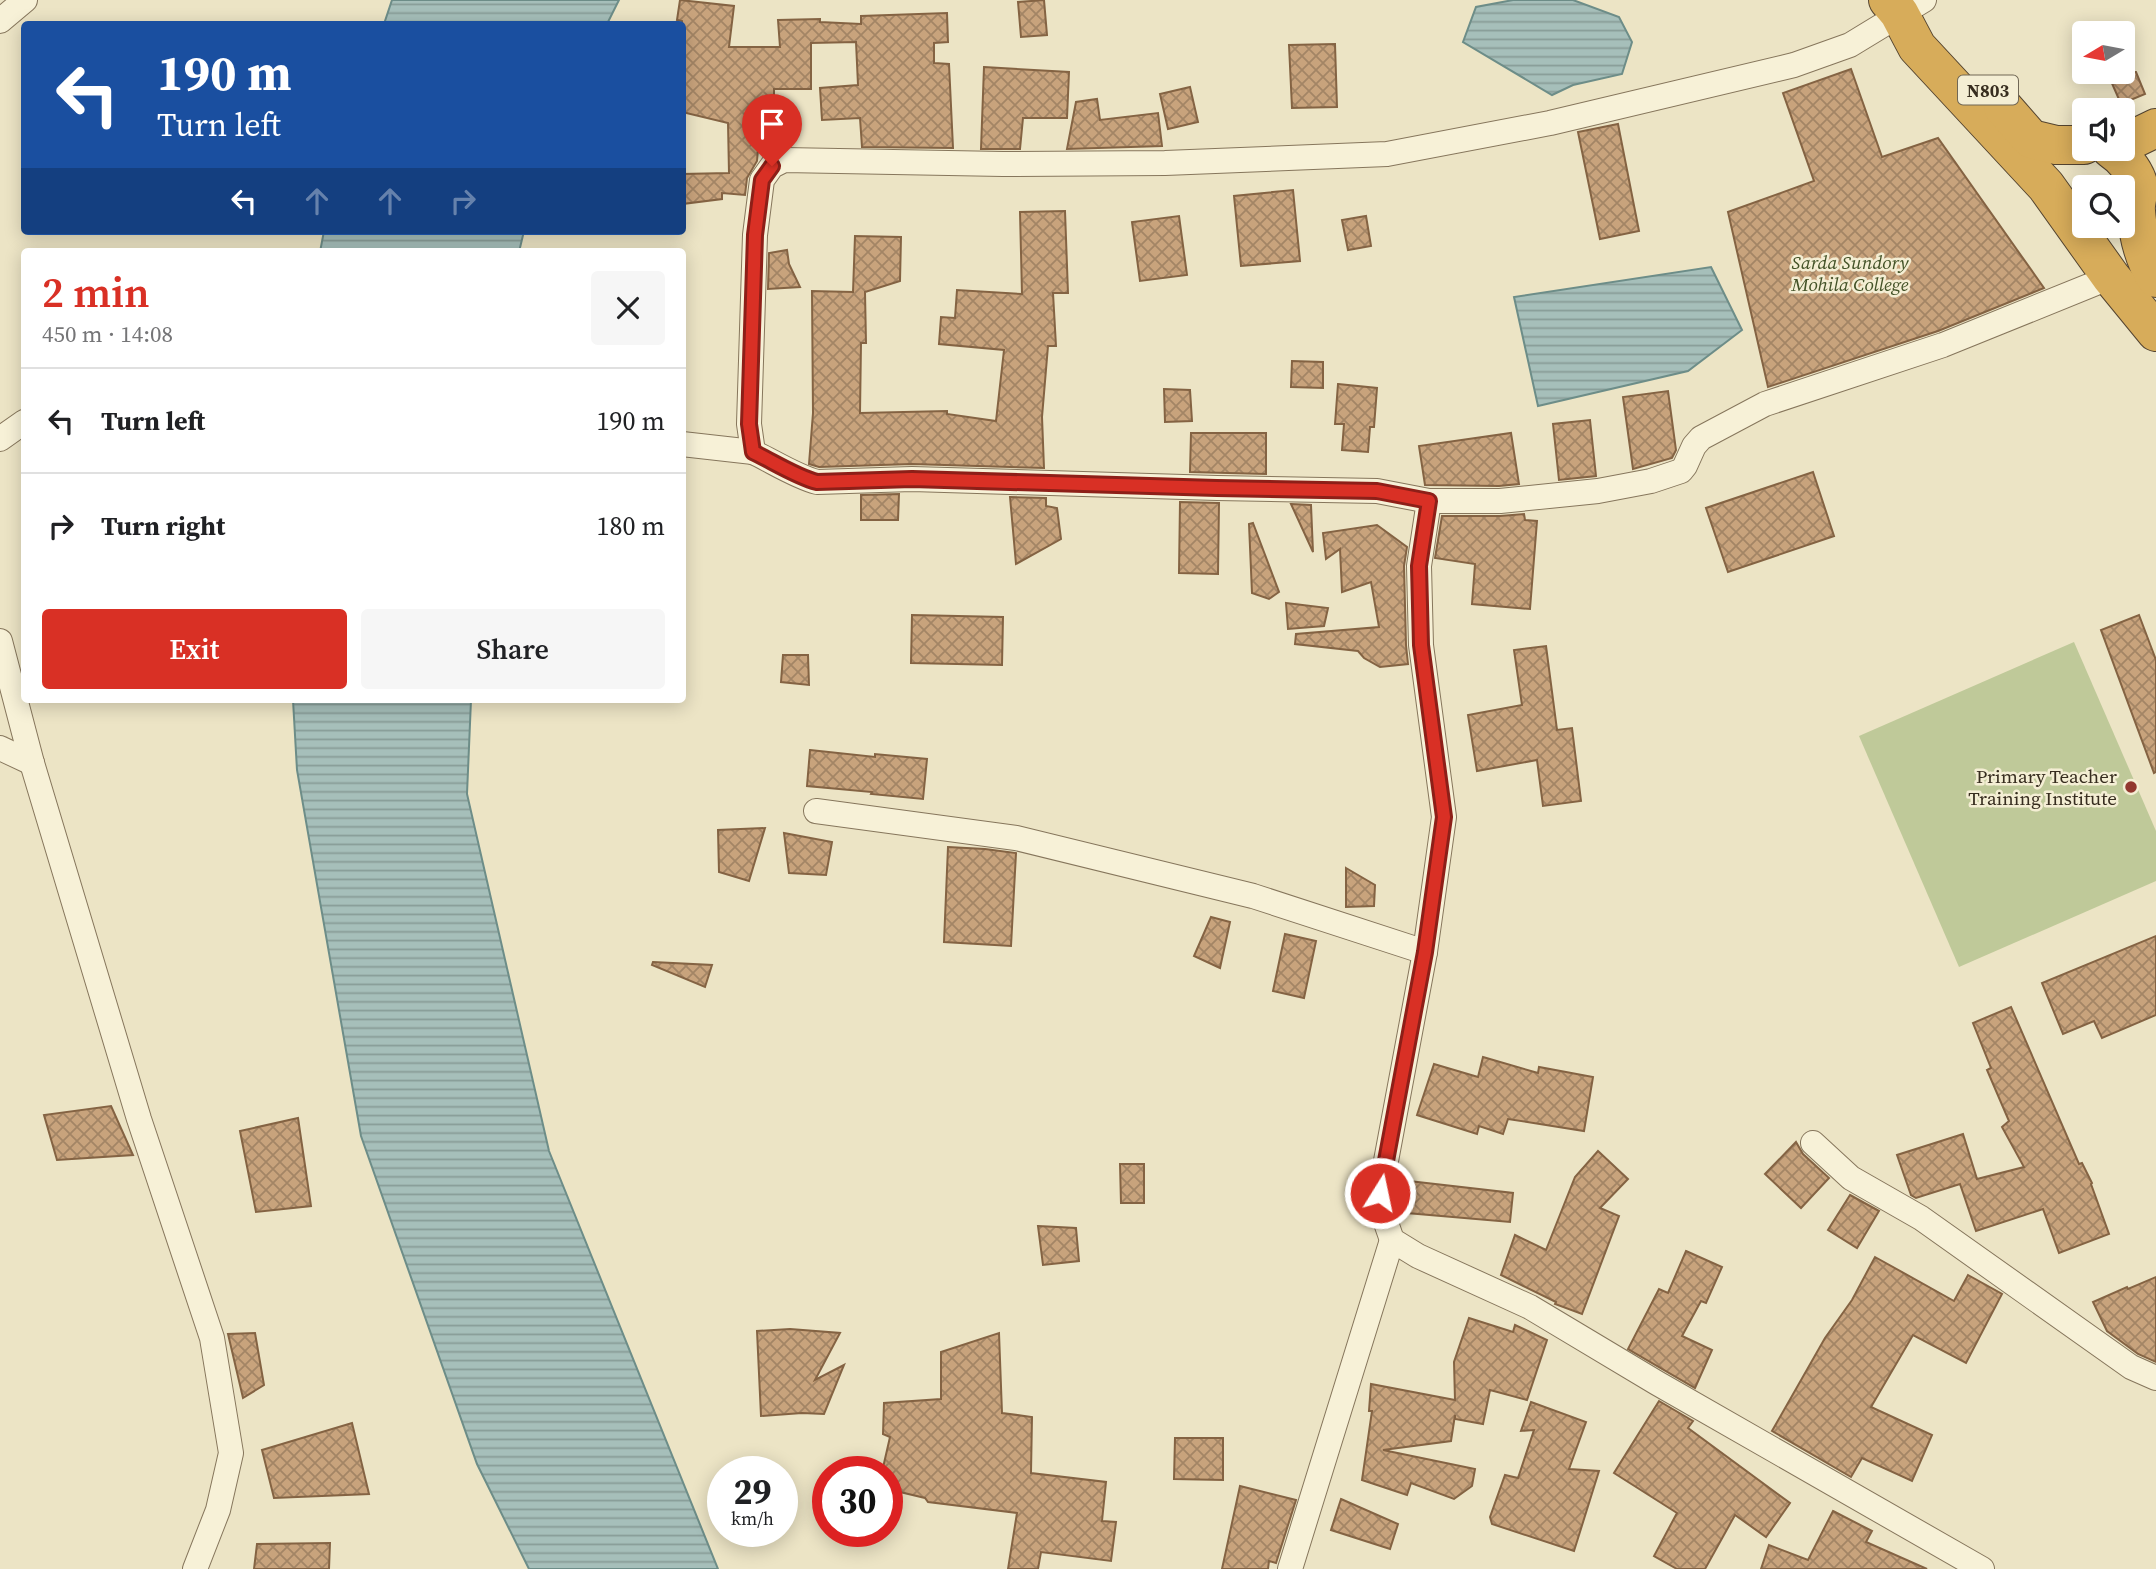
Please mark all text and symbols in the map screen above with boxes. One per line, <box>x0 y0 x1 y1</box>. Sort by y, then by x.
north arrow <box>2072 21 2135 84</box>
map controls <box>2072 21 2135 238</box>
text: 190 m <box>157 39 292 106</box>
icon: left <box>42 49 133 140</box>
road number: N803 <box>1958 76 2018 104</box>
pin <box>742 94 802 166</box>
button: sound <box>2072 98 2135 161</box>
text: Turn left <box>157 103 281 147</box>
icon: arrive <box>753 105 791 143</box>
button: search <box>2072 175 2135 238</box>
icon: left <box>225 182 263 220</box>
icon: ahead <box>298 182 336 220</box>
icon: ahead <box>371 182 409 220</box>
icon: right <box>444 182 482 220</box>
park label: Sarda Sundory Mohila College <box>1790 249 1909 297</box>
text: 2 min <box>42 263 150 321</box>
button: close <box>591 271 665 345</box>
text: 450 m · 14:08 <box>42 318 173 350</box>
icon: left <box>42 402 80 440</box>
text: Turn left <box>101 403 205 439</box>
text: 190 m <box>597 403 665 439</box>
icon: right <box>42 507 80 545</box>
text: Turn right <box>101 508 225 544</box>
text: 180 m <box>597 508 665 544</box>
button: Exit <box>42 609 347 689</box>
button: Share <box>361 609 665 689</box>
place label: Primary Teacher Training Institute <box>1968 763 2117 811</box>
marker: Primary Teacher Training Institute <box>2123 779 2139 795</box>
position arrow <box>1343 1156 1417 1230</box>
speed limit sign: 30 <box>812 1456 903 1547</box>
text: 29 <box>734 1468 771 1516</box>
text: km/h <box>731 1506 774 1531</box>

